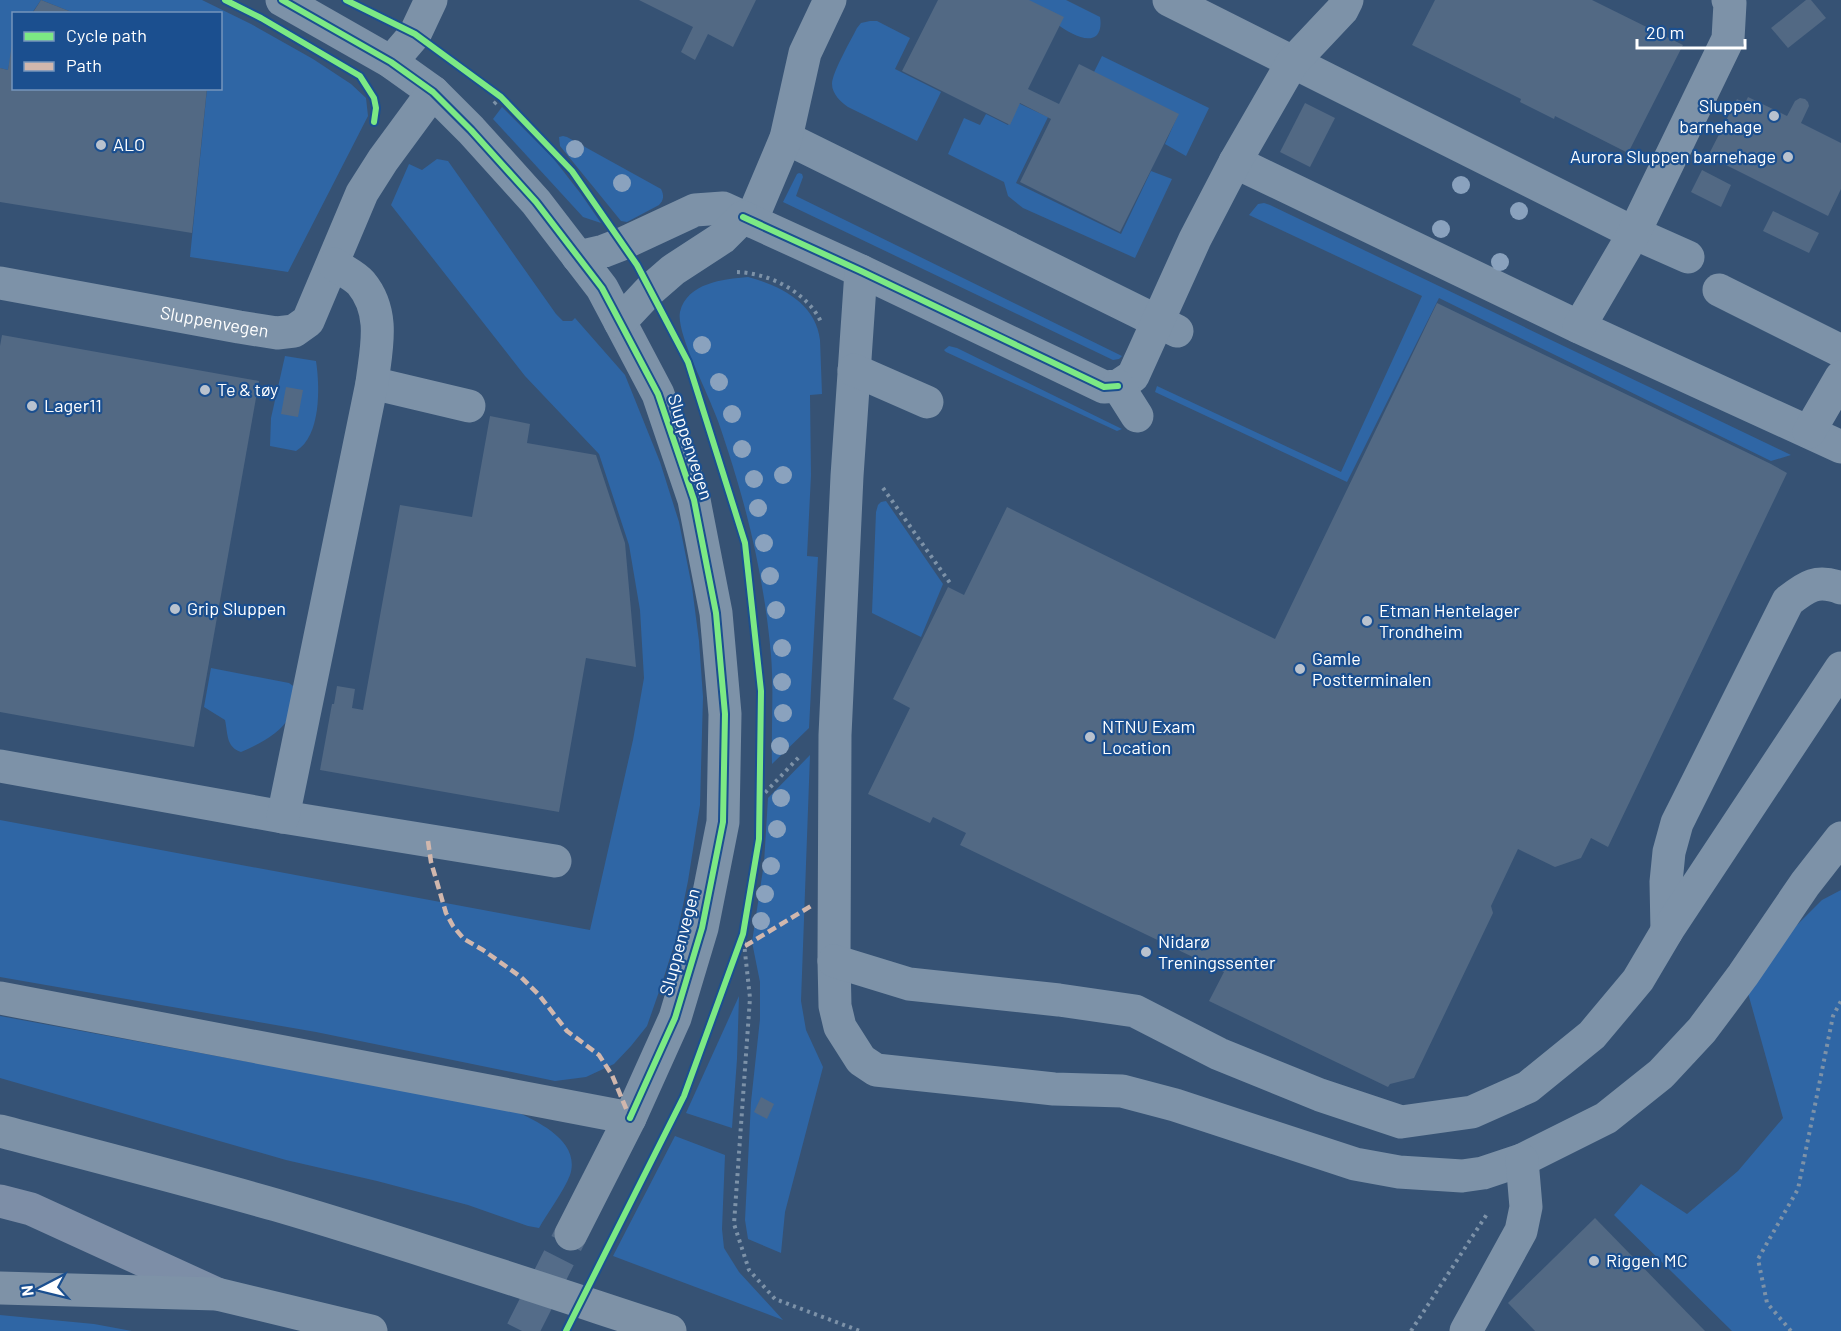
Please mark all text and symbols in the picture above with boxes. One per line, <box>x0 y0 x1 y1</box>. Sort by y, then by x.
legend <box>12 12 222 90</box>
scale bar <box>1637 12 1745 50</box>
text: 20 m <box>1646 21 1684 43</box>
text: Cycle path <box>66 24 147 46</box>
text: Path <box>66 54 102 76</box>
place label: Sluppen barnehage <box>1679 94 1762 137</box>
marker: Sluppen barnehage <box>1767 109 1781 123</box>
place label: ALO <box>113 133 145 155</box>
marker: ALO <box>94 138 108 152</box>
place label: Aurora Sluppen barnehage <box>1570 145 1776 167</box>
marker: Aurora Sluppen barnehage <box>1781 150 1795 164</box>
street label: Sluppenvegen <box>158 301 271 342</box>
place label: Te & tøy <box>217 378 278 400</box>
marker: Te & tøy <box>198 383 212 397</box>
street label: Sluppenvegen <box>664 391 718 502</box>
place label: Lager11 <box>44 394 102 416</box>
marker: Lager11 <box>25 399 39 413</box>
place label: Grip Sluppen <box>187 597 286 619</box>
place label: Etman Hentelager Trondheim <box>1379 599 1520 642</box>
marker: Grip Sluppen <box>168 602 182 616</box>
marker: Etman Hentelager Trondheim <box>1360 614 1374 628</box>
place label: Gamle Postterminalen <box>1312 647 1432 690</box>
marker: Gamle Postterminalen <box>1293 662 1307 676</box>
place label: NTNU Exam Location <box>1102 715 1195 758</box>
marker: NTNU Exam Location <box>1083 730 1097 744</box>
street label: Sluppenvegen <box>654 886 704 998</box>
place label: Nidarø Treningssenter <box>1158 930 1276 973</box>
marker: Nidarø Treningssenter <box>1139 945 1153 959</box>
place label: Riggen MC <box>1606 1249 1688 1271</box>
marker: Riggen MC <box>1587 1254 1601 1268</box>
north arrow <box>12 1259 72 1319</box>
text: N <box>17 1284 37 1297</box>

